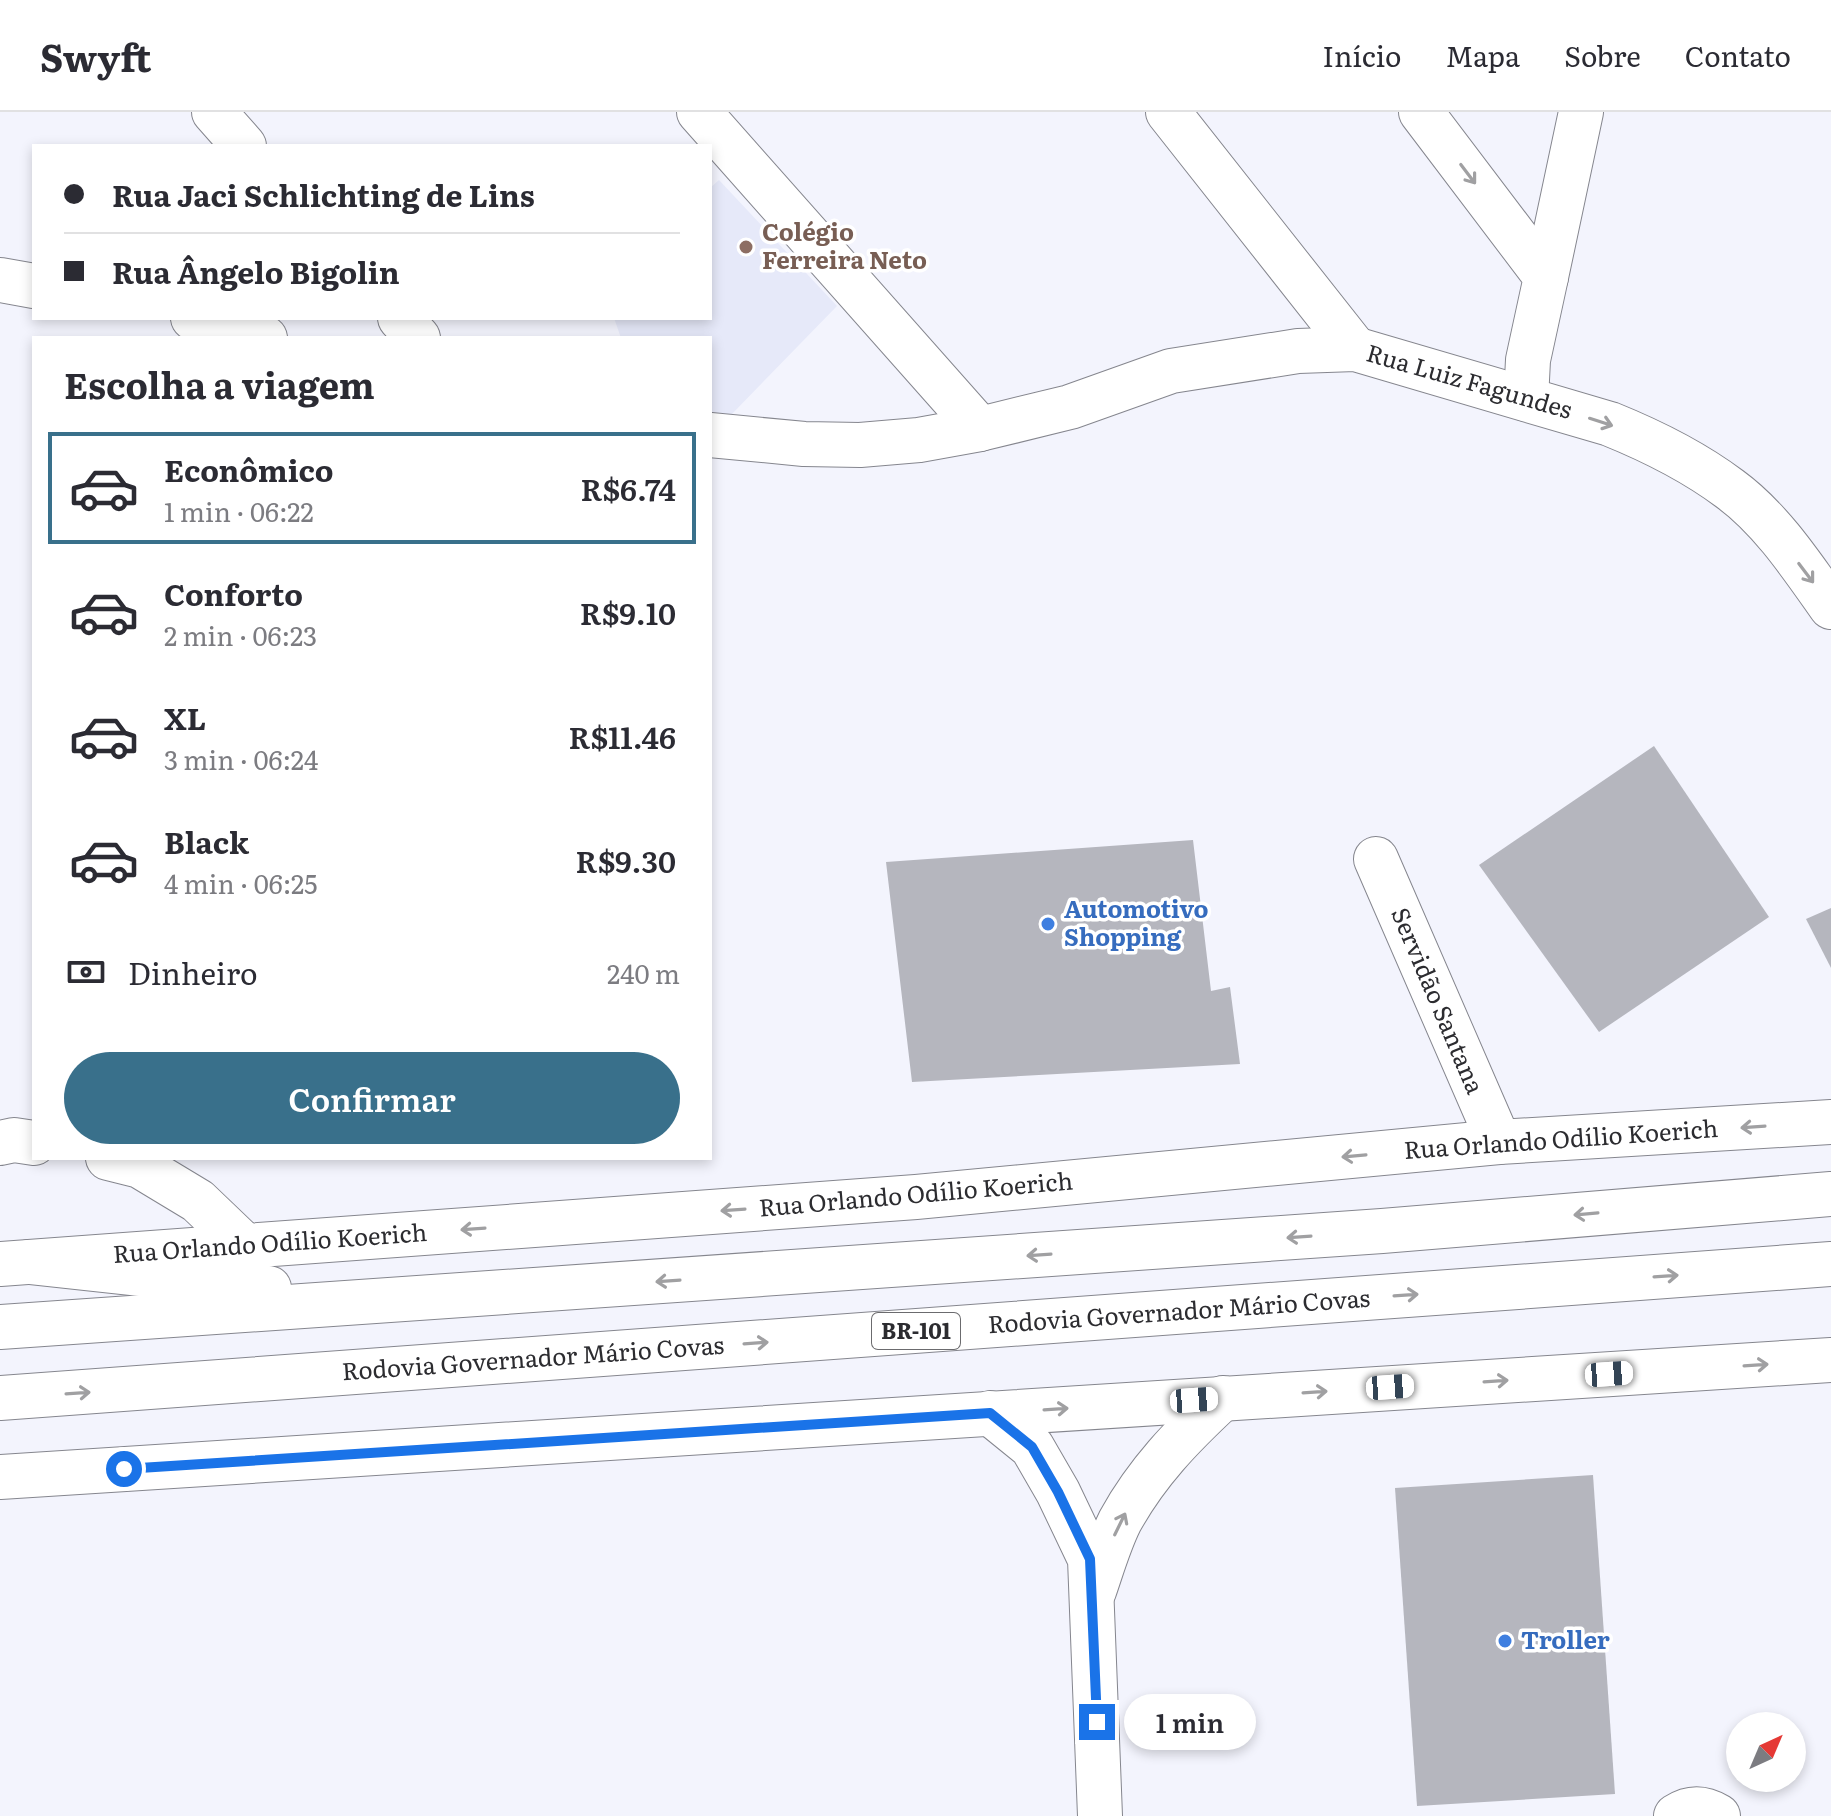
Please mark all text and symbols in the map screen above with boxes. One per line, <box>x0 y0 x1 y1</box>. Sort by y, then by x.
text: Swyft <box>40 27 152 84</box>
text: Início <box>1322 34 1401 76</box>
text: Mapa <box>1445 34 1520 76</box>
text: Sobre <box>1564 34 1641 76</box>
text: Contato <box>1685 34 1791 76</box>
one-way arrow <box>1459 163 1476 184</box>
text: Rua Jaci Schlichting de Lins <box>112 172 535 216</box>
place label: Colégio Ferreira Neto <box>762 213 927 276</box>
marker: Colégio Ferreira Neto <box>737 238 755 256</box>
text: Rua Ângelo Bigolin <box>112 249 400 293</box>
street label: Rua Luiz Fagundes <box>1363 334 1577 426</box>
text: Escolha a viagem <box>64 357 375 410</box>
one-way arrow <box>1588 415 1613 430</box>
text: Econômico <box>164 447 333 491</box>
icon: car <box>68 452 140 524</box>
text: R$6.74 <box>581 466 676 510</box>
text: 1 min · 06:22 <box>164 491 314 530</box>
one-way arrow <box>1797 562 1814 584</box>
text: Conforto <box>164 571 303 615</box>
icon: car <box>68 576 140 648</box>
text: R$9.10 <box>580 590 676 634</box>
text: 2 min · 06:23 <box>164 615 317 654</box>
text: XL <box>164 695 206 739</box>
icon: car <box>68 700 140 772</box>
text: R$11.46 <box>568 714 676 758</box>
text: 3 min · 06:24 <box>164 739 318 778</box>
text: Black <box>164 819 249 863</box>
icon: car <box>68 824 140 896</box>
text: R$9.30 <box>576 838 676 882</box>
text: 4 min · 06:25 <box>164 863 317 902</box>
place label: Automotivo Shopping <box>1064 890 1209 953</box>
street label: Servidão Santana <box>1384 901 1494 1099</box>
marker: Automotivo Shopping <box>1039 915 1057 933</box>
icon: cash <box>64 950 108 994</box>
text: Dinheiro <box>128 950 258 994</box>
text: 240 m <box>607 953 680 992</box>
button: Confirmar <box>64 1052 680 1144</box>
street label: Rua Orlando Odílio Koerich <box>1403 1109 1719 1166</box>
one-way arrow <box>1740 1119 1767 1134</box>
one-way arrow <box>1341 1148 1368 1163</box>
street label: Rua Orlando Odílio Koerich <box>757 1161 1074 1224</box>
one-way arrow <box>720 1203 747 1218</box>
one-way arrow <box>1573 1207 1600 1222</box>
street label: Rua Orlando Odílio Koerich <box>112 1213 428 1270</box>
one-way arrow <box>460 1222 487 1237</box>
one-way arrow <box>1286 1230 1313 1245</box>
one-way arrow <box>1026 1248 1053 1263</box>
one-way arrow <box>1652 1268 1678 1283</box>
one-way arrow <box>655 1274 682 1289</box>
street label: Rodovia Governador Mário Covas <box>986 1279 1371 1340</box>
one-way arrow <box>1392 1287 1419 1302</box>
road number: BR-101 <box>872 1313 960 1349</box>
street label: Rodovia Governador Mário Covas <box>340 1326 725 1387</box>
one-way arrow <box>742 1335 769 1350</box>
one-way arrow <box>1742 1357 1769 1372</box>
car <box>1584 1360 1634 1388</box>
car <box>1365 1373 1415 1401</box>
one-way arrow <box>1482 1373 1509 1388</box>
one-way arrow <box>1301 1384 1328 1399</box>
one-way arrow <box>64 1385 91 1400</box>
car <box>1169 1386 1219 1414</box>
one-way arrow <box>1042 1401 1069 1416</box>
route start <box>106 1451 142 1487</box>
one-way arrow <box>1113 1513 1128 1537</box>
place label: Troller <box>1521 1621 1610 1656</box>
marker: Troller <box>1496 1632 1514 1650</box>
callout: 1 min <box>1125 1694 1257 1750</box>
text: 1 min <box>1156 1702 1224 1741</box>
route end <box>1079 1704 1115 1740</box>
north arrow <box>1726 1712 1806 1792</box>
map controls <box>1726 1712 1806 1792</box>

